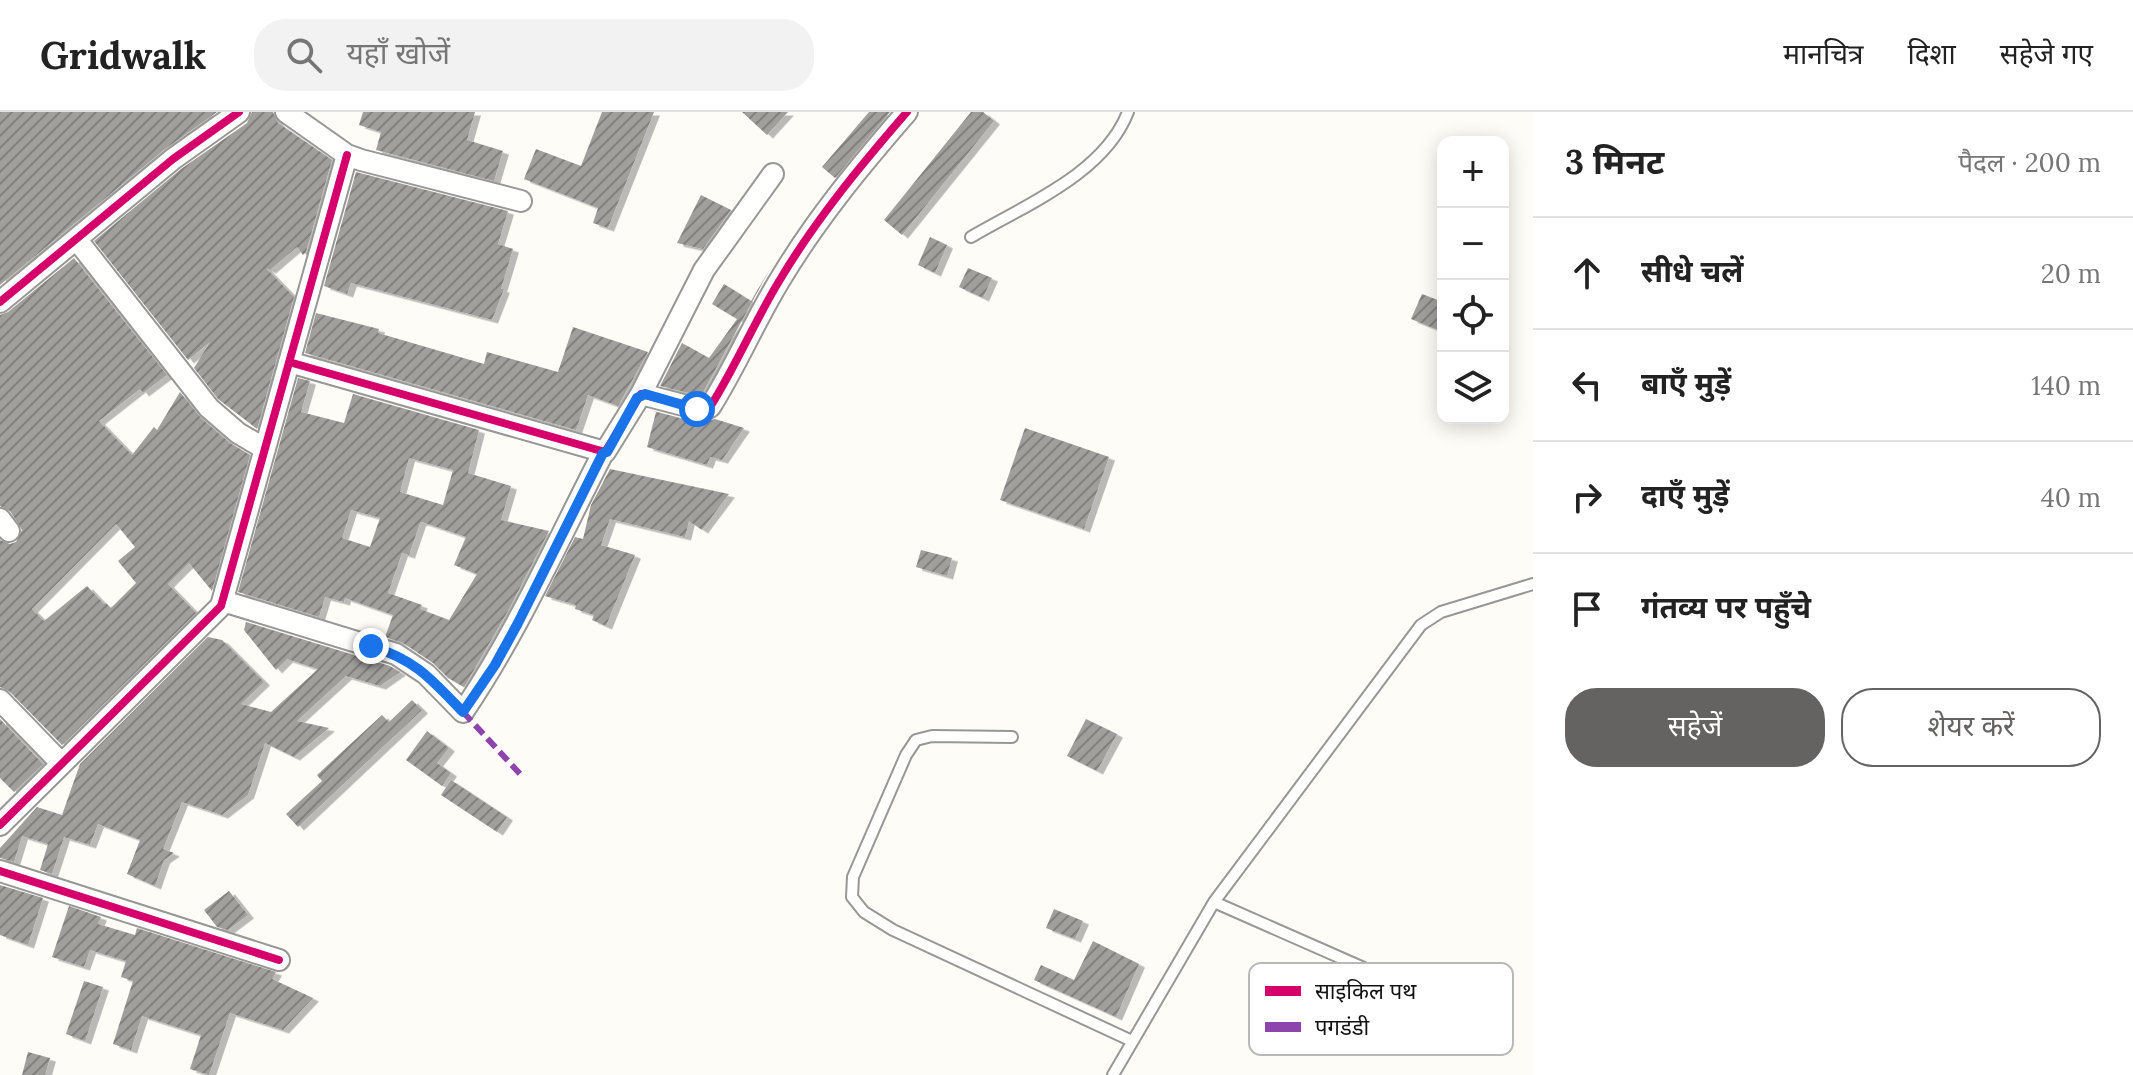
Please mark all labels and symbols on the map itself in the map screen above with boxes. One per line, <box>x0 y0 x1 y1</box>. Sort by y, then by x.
route start <box>679 391 715 427</box>
route end <box>353 628 389 664</box>
legend <box>1249 963 1513 1055</box>
text: साइकिल पथ <box>1315 977 1417 1005</box>
text: पगडंडी <box>1315 1013 1369 1041</box>

